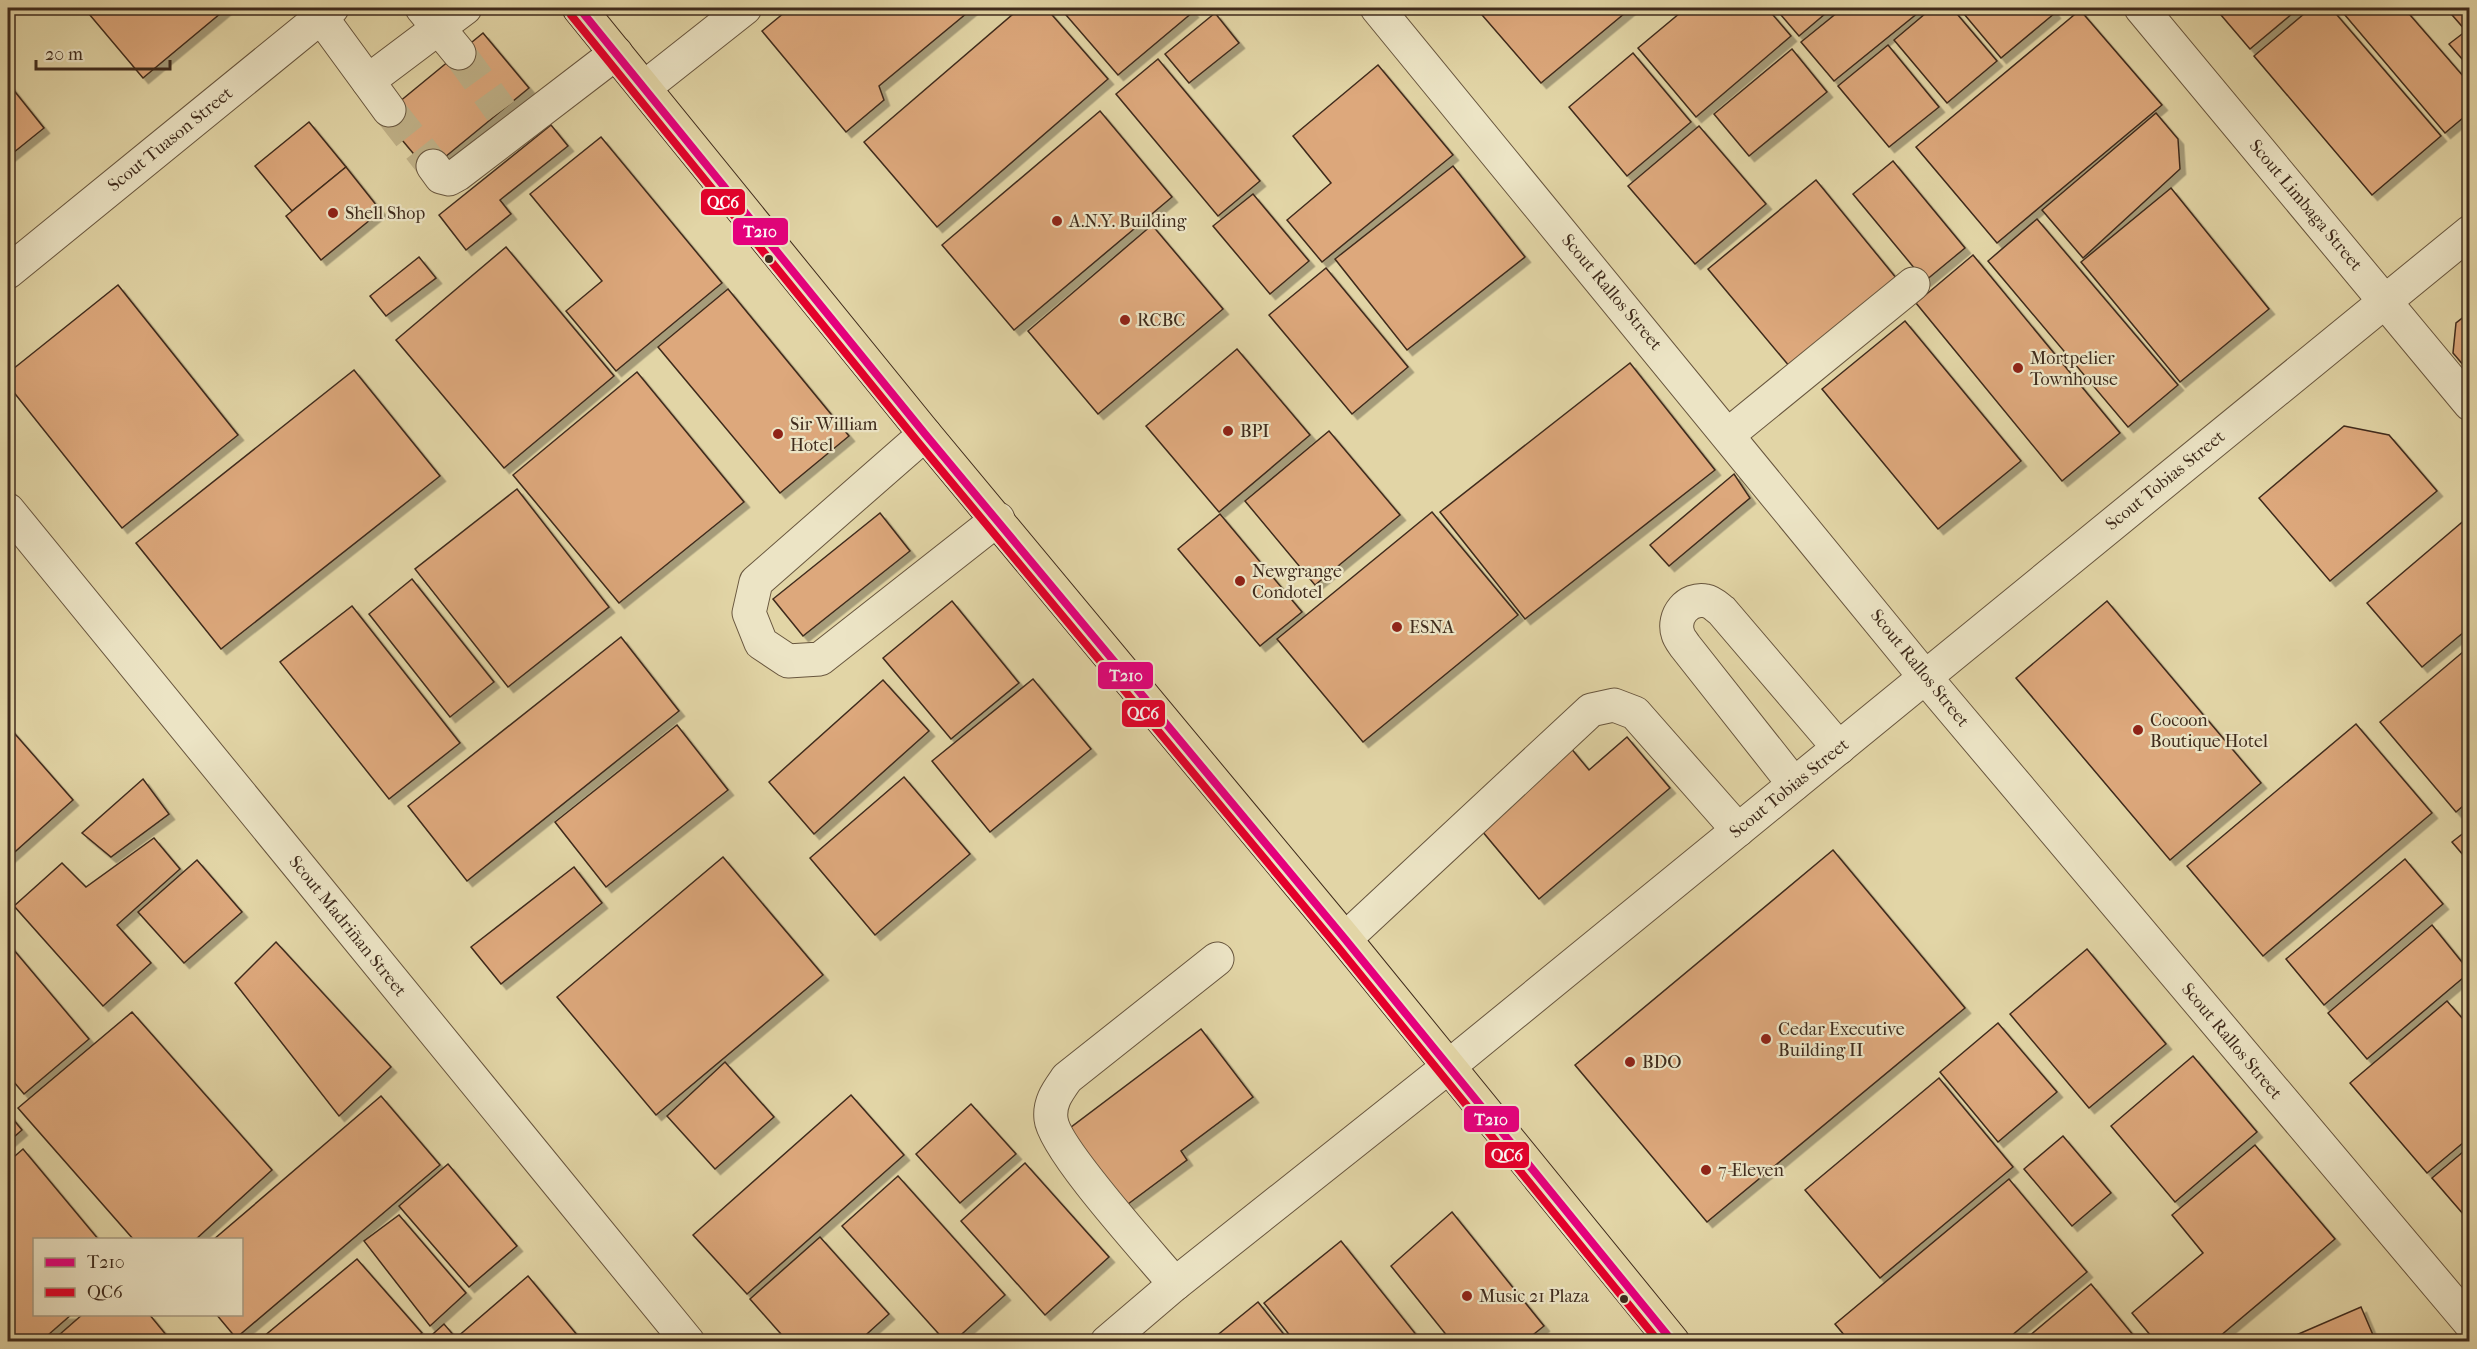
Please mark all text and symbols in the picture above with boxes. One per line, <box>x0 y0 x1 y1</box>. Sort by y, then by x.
scale bar <box>36 33 170 71</box>
text: 20 m <box>45 44 83 65</box>
street label: Scout Tuason Street <box>104 82 237 196</box>
street label: Scout Limbaga Street <box>2245 135 2367 276</box>
line badge: QC6 <box>700 188 746 216</box>
text: QC6 <box>707 193 739 212</box>
place label: Shell Shop <box>345 203 425 224</box>
marker: Shell Shop <box>326 206 340 220</box>
place label: A.N.Y. Building <box>1068 211 1187 232</box>
marker: A.N.Y. Building <box>1050 214 1064 228</box>
line badge: T210 <box>732 217 789 246</box>
text: T210 <box>742 222 777 241</box>
street label: Scout Rallos Street <box>1557 230 1667 355</box>
unlabelled marker <box>763 253 775 265</box>
place label: RCBC <box>1137 310 1186 331</box>
marker: RCBC <box>1118 313 1132 327</box>
place label: Mortpelier Townhouse <box>2030 348 2118 390</box>
marker: Mortpelier Townhouse <box>2011 361 2025 375</box>
place label: Sir William Hotel <box>790 414 878 456</box>
place label: BPI <box>1240 421 1269 442</box>
marker: BPI <box>1221 424 1235 438</box>
street label: Scout Tobias Street <box>2102 426 2230 535</box>
marker: Sir William Hotel <box>771 427 785 441</box>
place label: Newgrange Condotel <box>1252 561 1342 603</box>
marker: Newgrange Condotel <box>1233 574 1247 588</box>
street label: Scout Rallos Street <box>1866 605 1974 732</box>
place label: ESNA <box>1409 617 1455 638</box>
marker: ESNA <box>1390 620 1404 634</box>
line badge: T210 <box>1097 661 1154 690</box>
text: T210 <box>1108 666 1143 685</box>
line badge: QC6 <box>1121 699 1166 728</box>
text: QC6 <box>1127 704 1159 723</box>
place label: Cocoon Boutique Hotel <box>2150 710 2268 752</box>
marker: Cocoon Boutique Hotel <box>2131 723 2145 737</box>
street label: Scout Tobias Street <box>1726 734 1854 843</box>
street label: Scout Madriñan Street <box>284 852 411 1001</box>
street label: Scout Rallos Street <box>2177 979 2287 1104</box>
place label: Cedar Executive Building II <box>1778 1019 1905 1061</box>
marker: Cedar Executive Building II <box>1759 1032 1773 1046</box>
place label: BDO <box>1642 1052 1682 1073</box>
marker: BDO <box>1623 1055 1637 1069</box>
line badge: T210 <box>1463 1105 1520 1133</box>
text: T210 <box>1473 1110 1508 1129</box>
line badge: QC6 <box>1484 1141 1530 1169</box>
text: QC6 <box>1491 1146 1523 1165</box>
place label: 7-Eleven <box>1718 1160 1784 1181</box>
marker: 7-Eleven <box>1699 1163 1713 1177</box>
legend <box>33 1238 243 1316</box>
text: T210 <box>87 1252 125 1273</box>
text: QC6 <box>87 1282 123 1303</box>
place label: Music 21 Plaza <box>1479 1286 1590 1307</box>
marker: Music 21 Plaza <box>1460 1289 1474 1303</box>
unlabelled marker <box>1618 1293 1630 1305</box>

